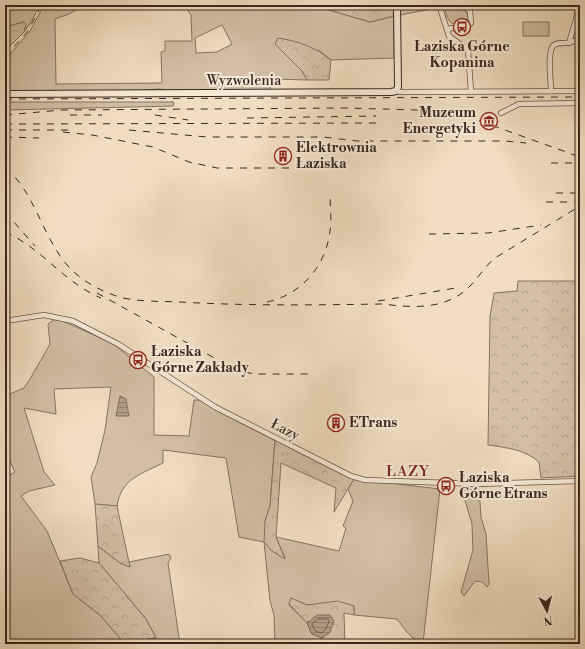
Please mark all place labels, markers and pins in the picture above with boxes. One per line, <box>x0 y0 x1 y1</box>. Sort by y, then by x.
bus stop icon: Łaziska Górne Kopanina <box>452 17 472 37</box>
place label: Łaziska Górne Kopanina <box>414 38 510 72</box>
place label: Muzeum Energetyki <box>403 104 477 138</box>
museum icon: Muzeum Energetyki <box>479 111 499 131</box>
place label: Elektrownia Łaziska <box>296 139 377 173</box>
building icon: Elektrownia Łaziska <box>273 146 293 166</box>
place label: Łaziska Górne Zakłady <box>151 343 250 377</box>
bus stop icon: Łaziska Górne Zakłady <box>128 350 148 370</box>
building icon: ETrans <box>326 413 346 433</box>
place label: ETrans <box>349 414 397 432</box>
place label: Łaziska Górne Etrans <box>459 469 548 503</box>
bus stop icon: Łaziska Górne Etrans <box>436 476 456 496</box>

